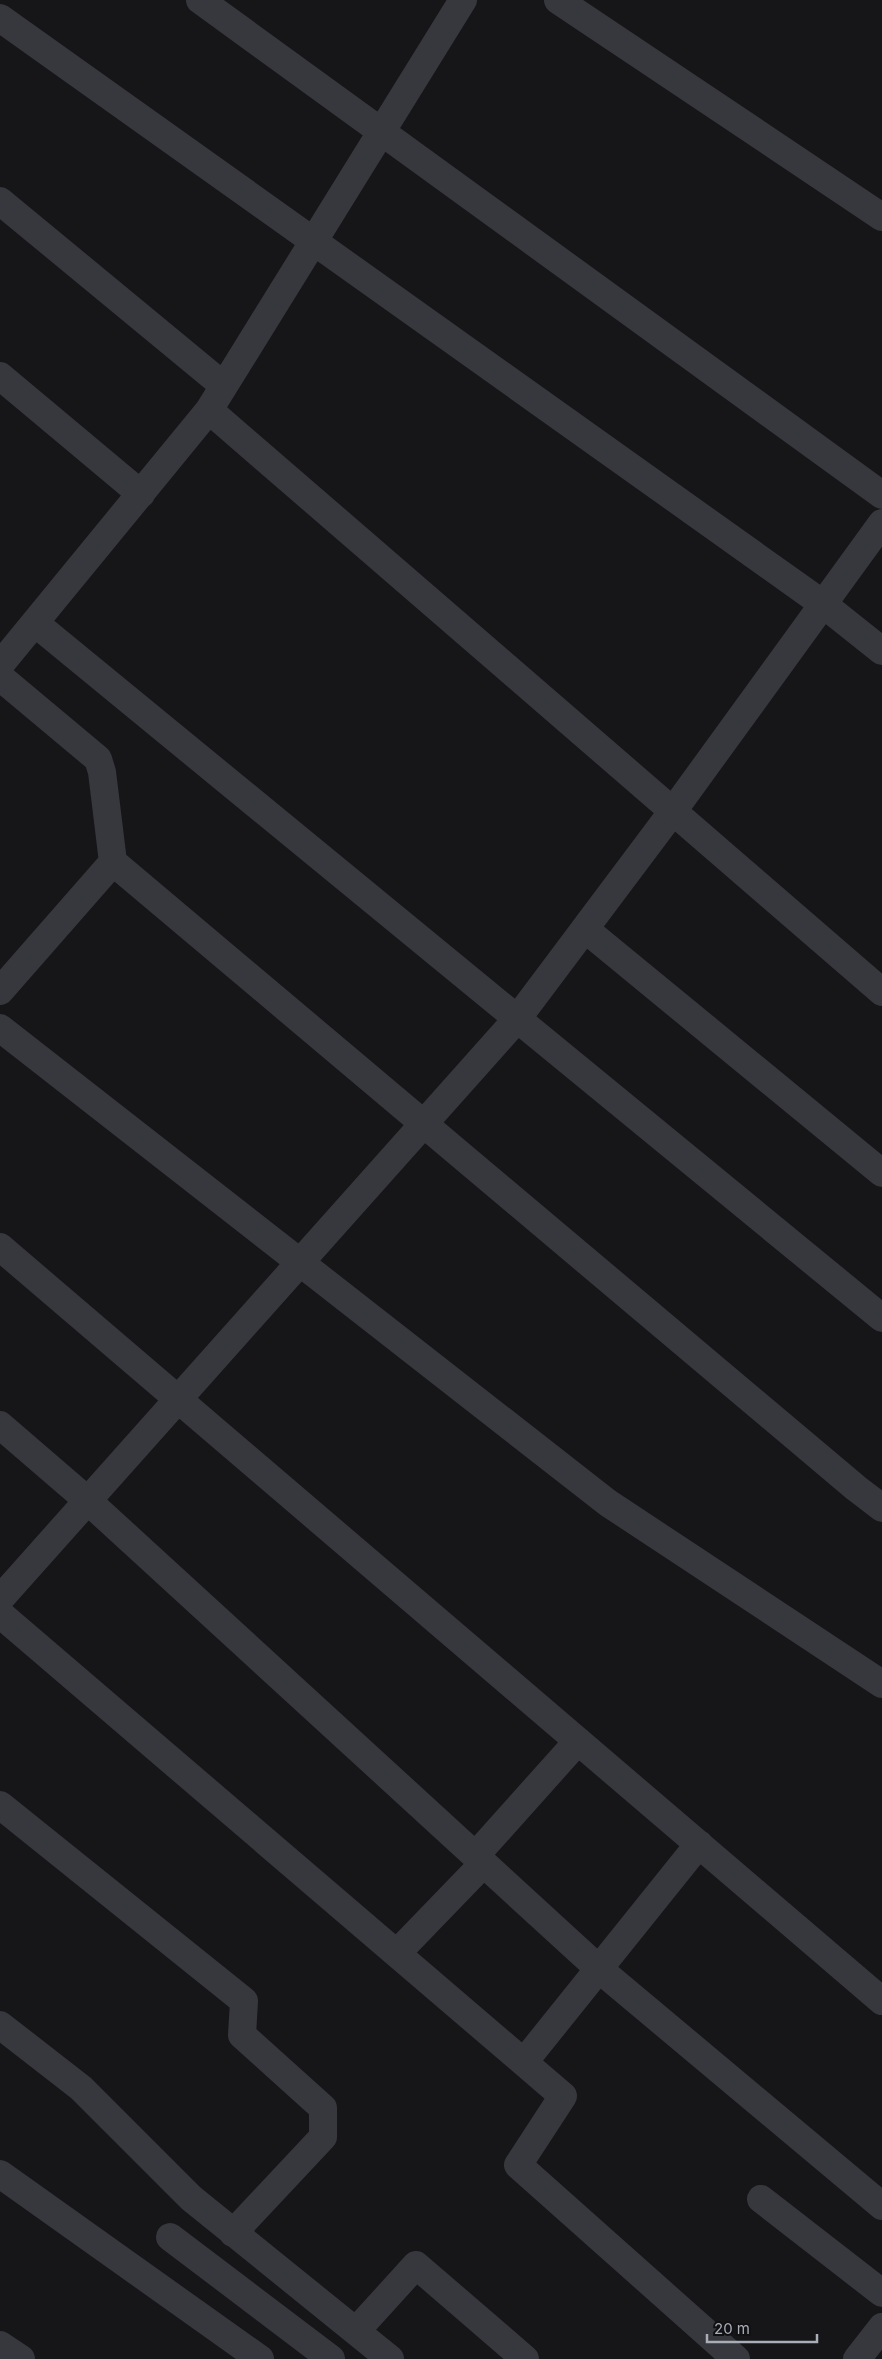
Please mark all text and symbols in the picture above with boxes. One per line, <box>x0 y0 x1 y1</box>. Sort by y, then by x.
scale bar <box>707 2312 817 2344</box>
text: 20 m <box>714 2319 750 2338</box>

